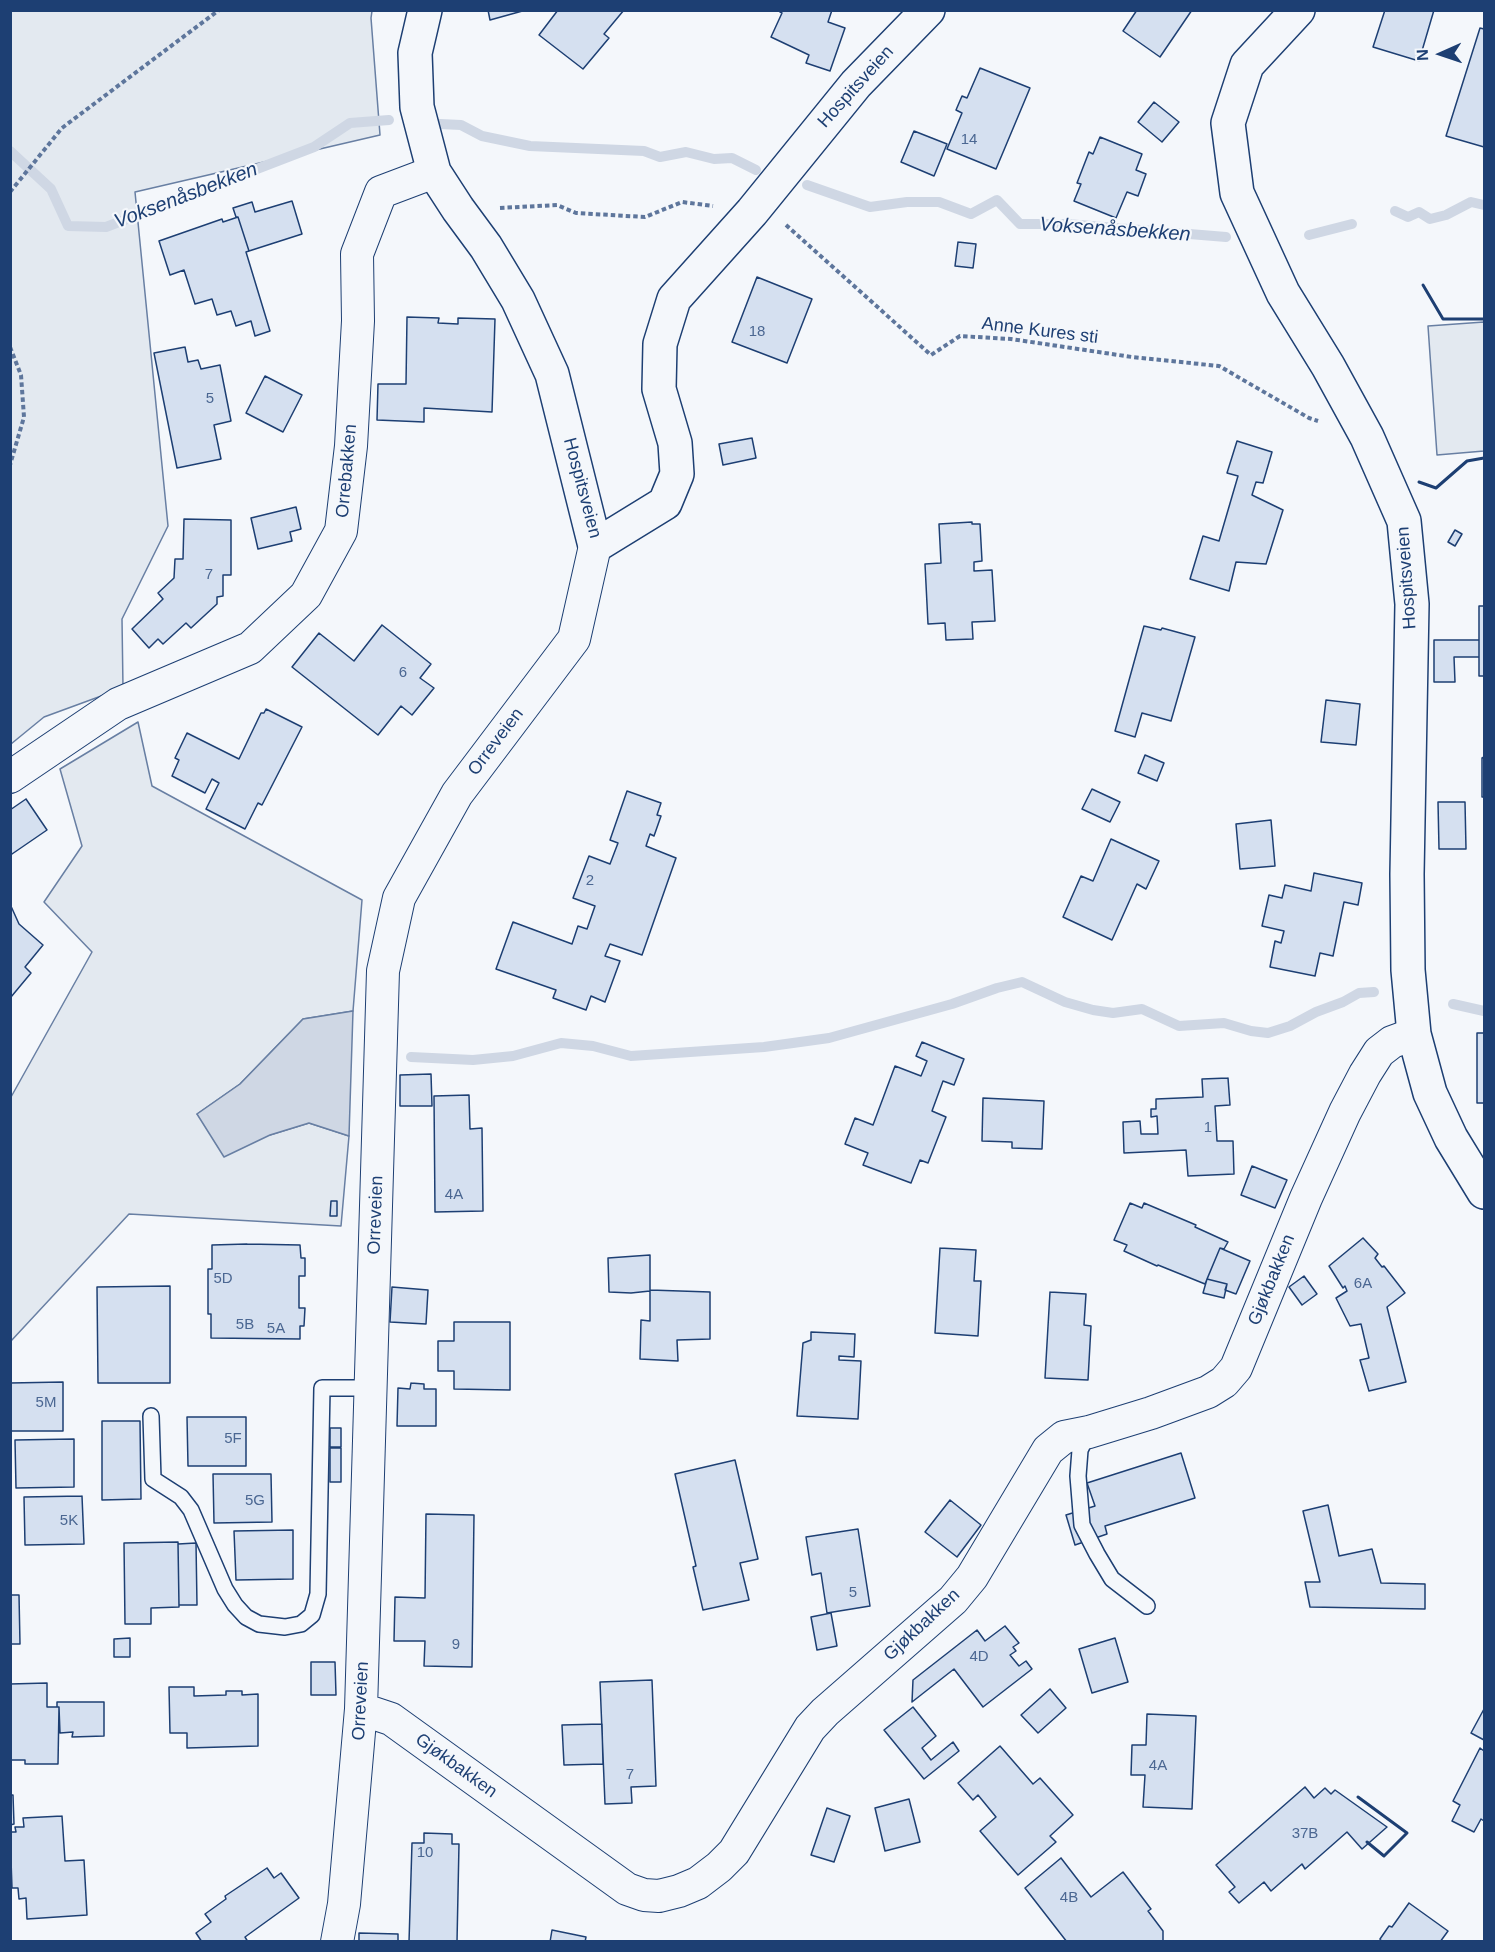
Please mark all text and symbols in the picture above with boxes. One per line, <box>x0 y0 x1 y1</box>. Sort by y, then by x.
north arrow <box>1411 24 1471 84</box>
street label: Hospitsveien <box>813 41 899 133</box>
text: N <box>1414 49 1431 61</box>
house number: 14 <box>961 131 977 149</box>
water label: Voksenåsbekken <box>111 158 261 234</box>
water label: Voksenåsbekken <box>1039 213 1191 247</box>
street label: Anne Kures sti <box>981 313 1099 349</box>
house number: 18 <box>749 323 765 341</box>
house number: 5 <box>206 390 214 408</box>
street label: Orrebakken <box>332 423 362 519</box>
street label: Hospitsveien <box>558 435 606 541</box>
street label: Hospitsveien <box>1393 526 1421 630</box>
house number: 7 <box>205 566 213 584</box>
house number: 6 <box>399 664 407 682</box>
street label: Orreveien <box>464 704 528 780</box>
house number: 2 <box>586 872 594 890</box>
house number: 1 <box>1204 1119 1212 1137</box>
street label: Orreveien <box>364 1175 388 1255</box>
house number: 4A <box>445 1186 463 1204</box>
street label: Gjøkbakken <box>1244 1231 1300 1329</box>
house number: 5D <box>213 1270 233 1288</box>
house number: 6A <box>1354 1275 1372 1293</box>
house number: 5B <box>236 1316 254 1334</box>
house number: 5A <box>267 1320 285 1338</box>
house number: 5M <box>36 1394 56 1412</box>
house number: 5F <box>224 1430 242 1448</box>
house number: 5G <box>245 1492 265 1510</box>
house number: 5K <box>60 1512 78 1530</box>
house number: 5 <box>849 1584 857 1602</box>
street label: Gjøkbakken <box>880 1584 964 1666</box>
house number: 9 <box>452 1636 460 1654</box>
house number: 4D <box>969 1648 989 1666</box>
street label: Orreveien <box>348 1661 374 1741</box>
street label: Gjøkbakken <box>411 1729 501 1803</box>
house number: 4A <box>1149 1757 1167 1775</box>
house number: 7 <box>626 1766 634 1784</box>
house number: 37B <box>1292 1825 1318 1843</box>
house number: 10 <box>417 1844 433 1862</box>
house number: 4B <box>1060 1889 1078 1907</box>

